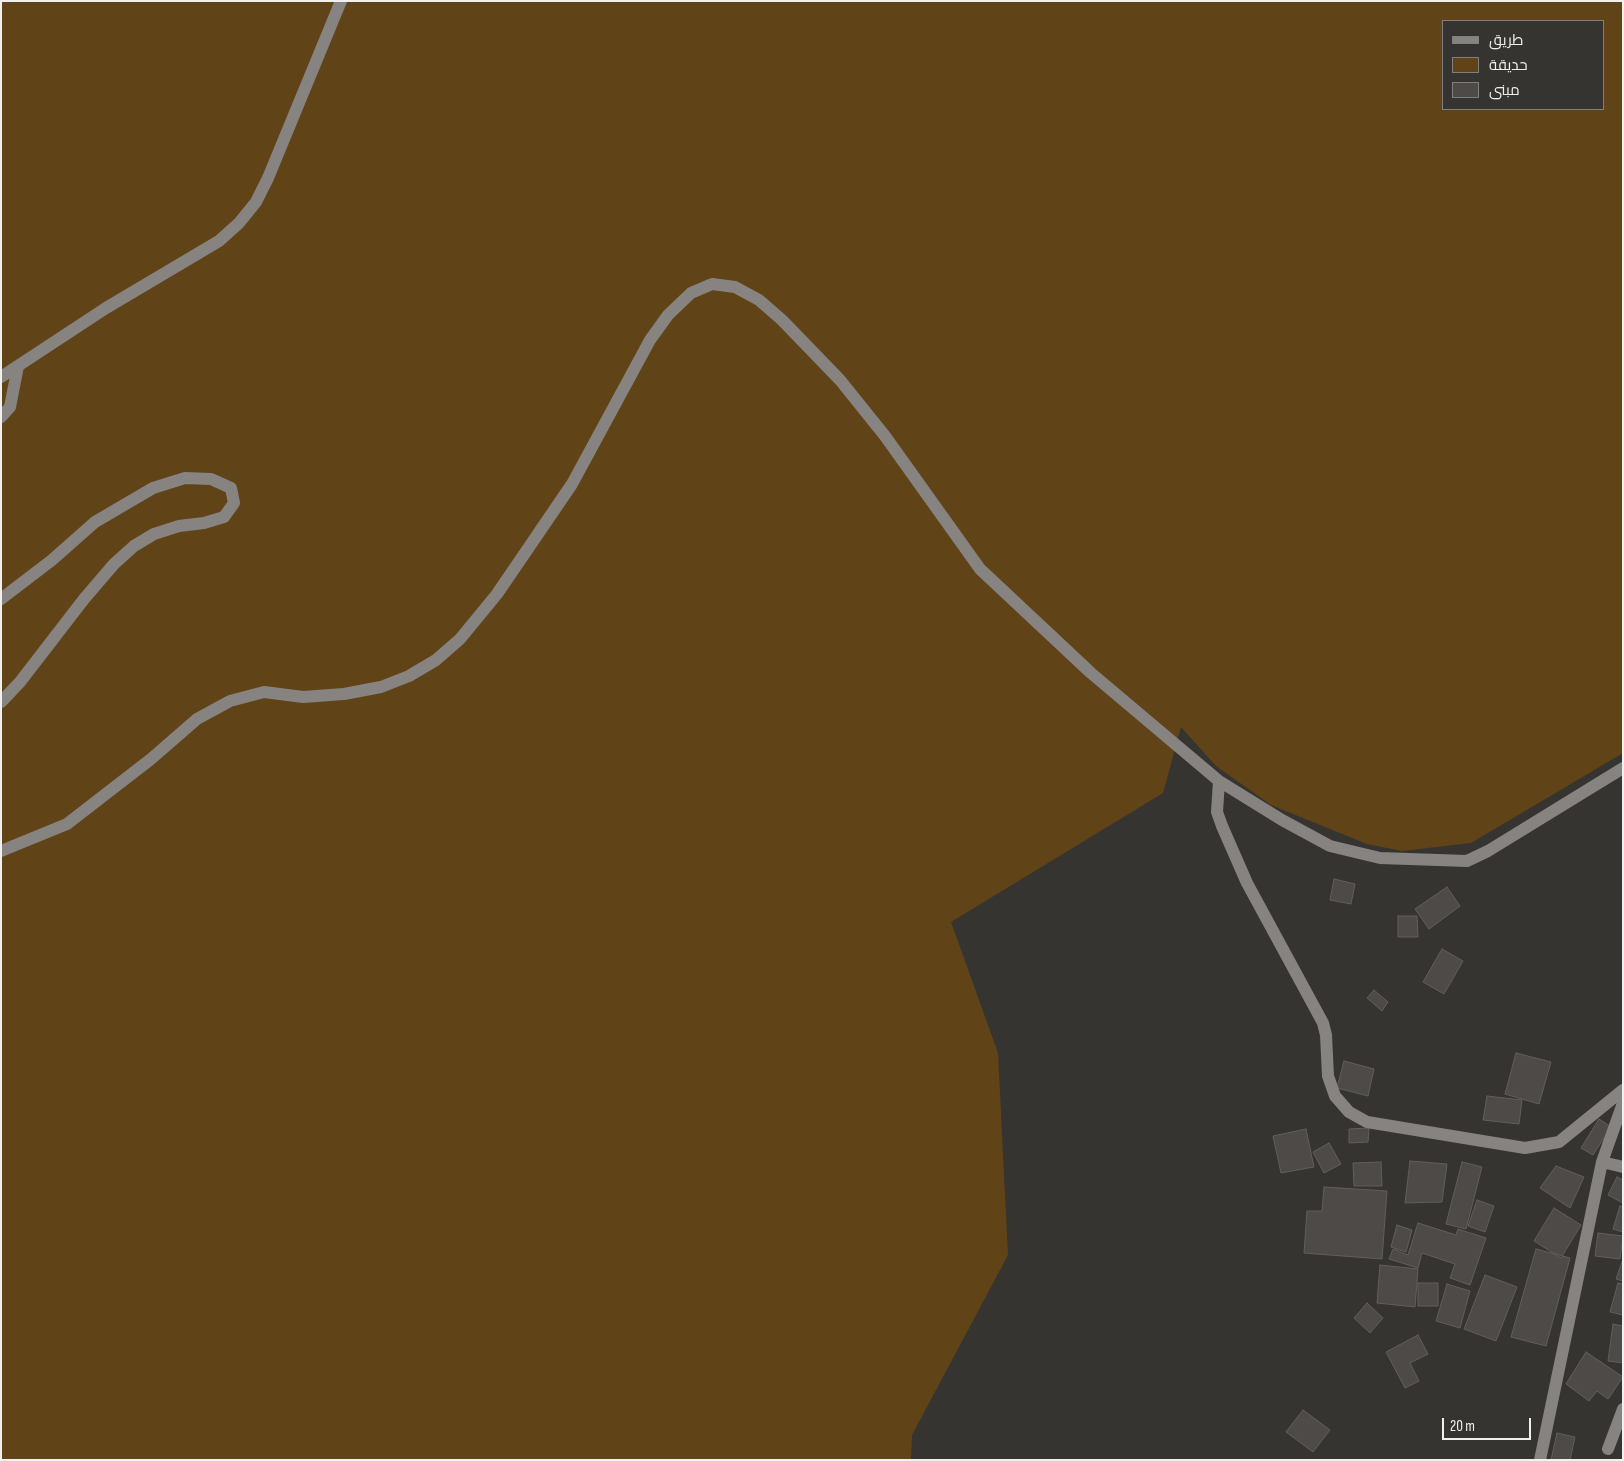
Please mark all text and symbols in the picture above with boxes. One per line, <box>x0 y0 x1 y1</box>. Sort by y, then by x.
legend <box>1442 20 1604 110</box>
text: طريق <box>1489 31 1523 50</box>
text: حديقة <box>1489 56 1528 75</box>
text: مبنى <box>1489 81 1520 100</box>
scale bar <box>1444 1408 1533 1440</box>
text: 20 m <box>1450 1417 1475 1436</box>

